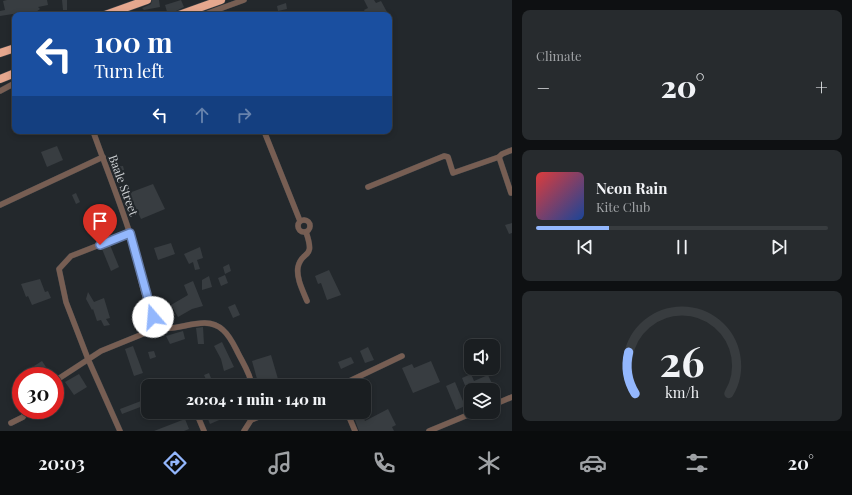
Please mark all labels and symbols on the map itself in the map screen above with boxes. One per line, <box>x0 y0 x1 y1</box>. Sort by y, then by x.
street label: Baale Street <box>106 152 143 219</box>
pin <box>83 204 117 245</box>
position arrow <box>132 296 174 338</box>
speed limit sign: 30 <box>12 367 64 419</box>

